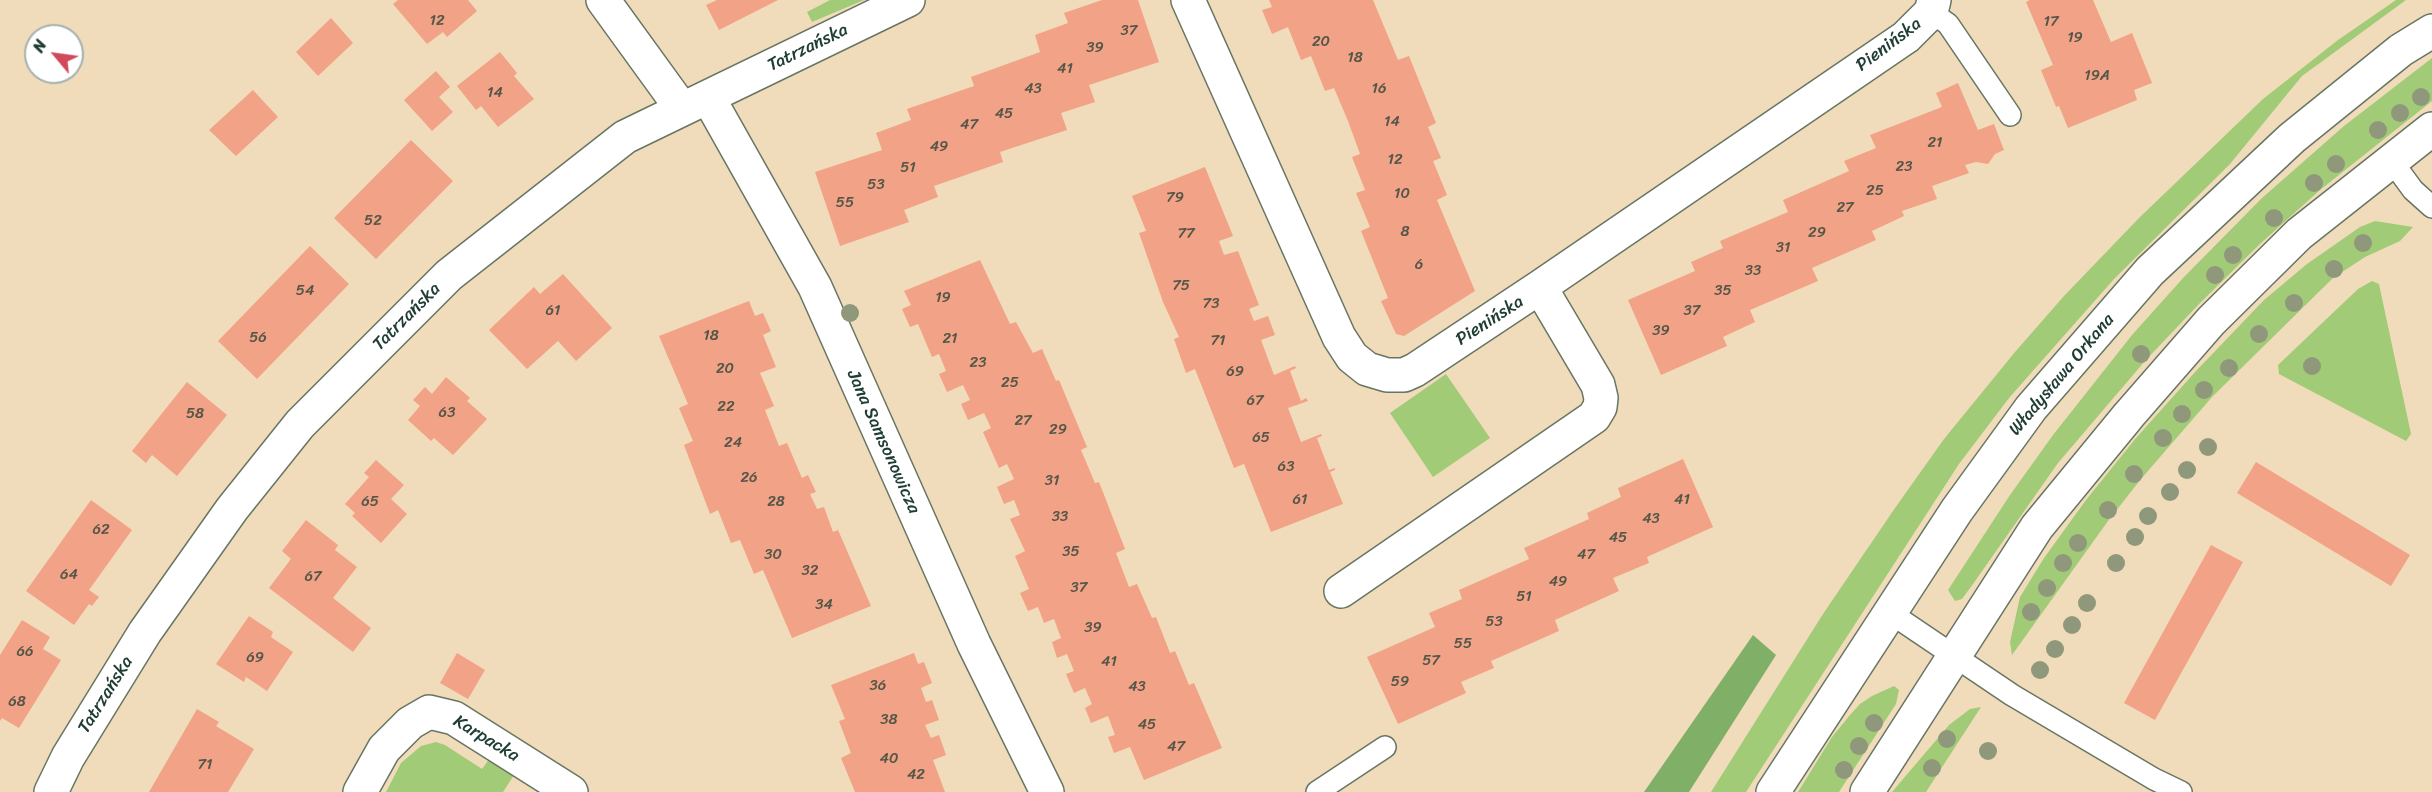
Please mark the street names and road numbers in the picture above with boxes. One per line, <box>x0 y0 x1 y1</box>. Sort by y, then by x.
street label: Pienińska <box>1852 13 1926 77</box>
street label: Tatrzańska <box>764 19 852 77</box>
street label: Tatrzańska <box>369 279 445 355</box>
street label: Pienińska <box>1452 291 1528 351</box>
street label: Władysława Orkana <box>2005 310 2119 440</box>
street label: Jana Samsonowicza <box>842 367 924 517</box>
street label: Tatrzańska <box>74 652 138 738</box>
street label: Karpacka <box>449 711 523 767</box>

